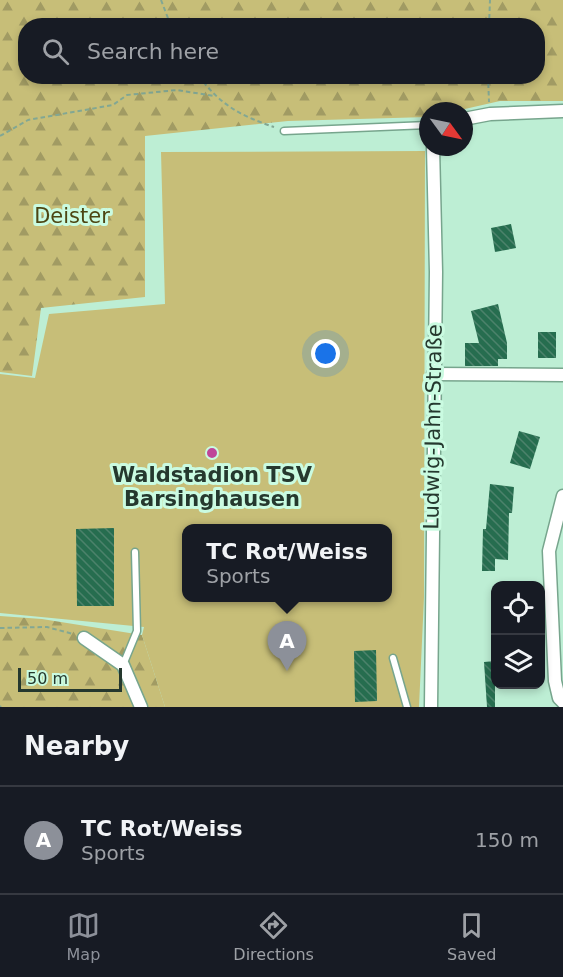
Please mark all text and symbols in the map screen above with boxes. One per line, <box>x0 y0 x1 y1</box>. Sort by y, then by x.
search box <box>18 18 545 84</box>
icon: search <box>39 35 72 68</box>
text: Search here <box>87 39 219 64</box>
north arrow <box>419 102 473 156</box>
park label: Deister <box>34 204 110 228</box>
street label: Ludwig-Jahn-Straße <box>419 324 447 530</box>
your location <box>311 339 340 368</box>
marker: Waldstadion TSV Barsinghausen <box>205 446 219 460</box>
place label: Waldstadion TSV Barsinghausen <box>112 463 313 511</box>
popup <box>182 524 392 602</box>
text: TC Rot/Weiss <box>206 539 368 564</box>
text: Sports <box>206 564 270 588</box>
map controls <box>491 581 545 689</box>
button: locate <box>491 581 545 635</box>
pin: A <box>268 622 306 671</box>
button: layers <box>491 635 545 689</box>
scale bar <box>18 665 122 692</box>
text: 50 m <box>27 669 68 688</box>
text: Nearby <box>24 731 129 761</box>
text: TC Rot/Weiss <box>81 816 243 841</box>
text: A <box>36 828 51 852</box>
text: 150 m <box>475 828 539 852</box>
text: Sports <box>81 841 145 865</box>
tab: Map <box>67 909 100 964</box>
tab: Directions <box>233 909 314 964</box>
tab: Saved <box>447 909 496 964</box>

